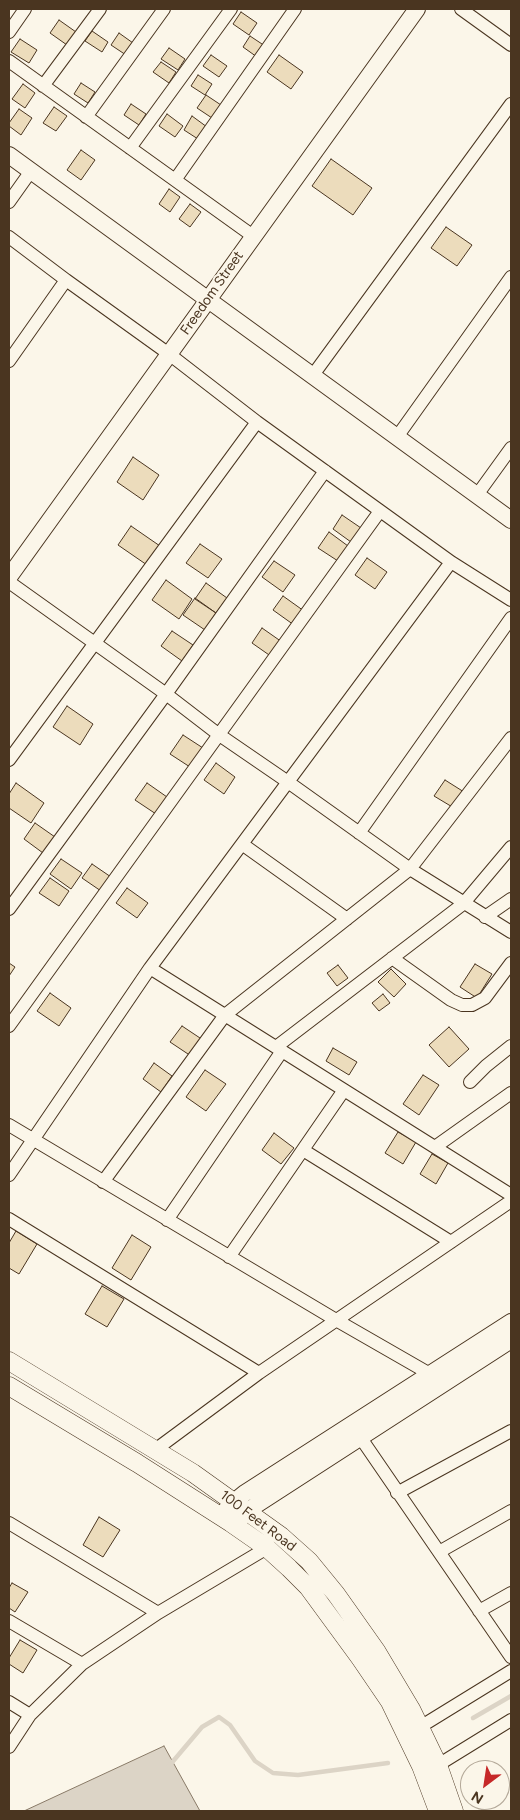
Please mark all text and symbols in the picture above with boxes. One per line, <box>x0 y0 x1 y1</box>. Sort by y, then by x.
street label: Freedom Street <box>177 248 247 338</box>
street label: 100 Feet Road <box>217 1487 299 1555</box>
north arrow <box>460 1760 510 1810</box>
text: N <box>469 1787 487 1808</box>

